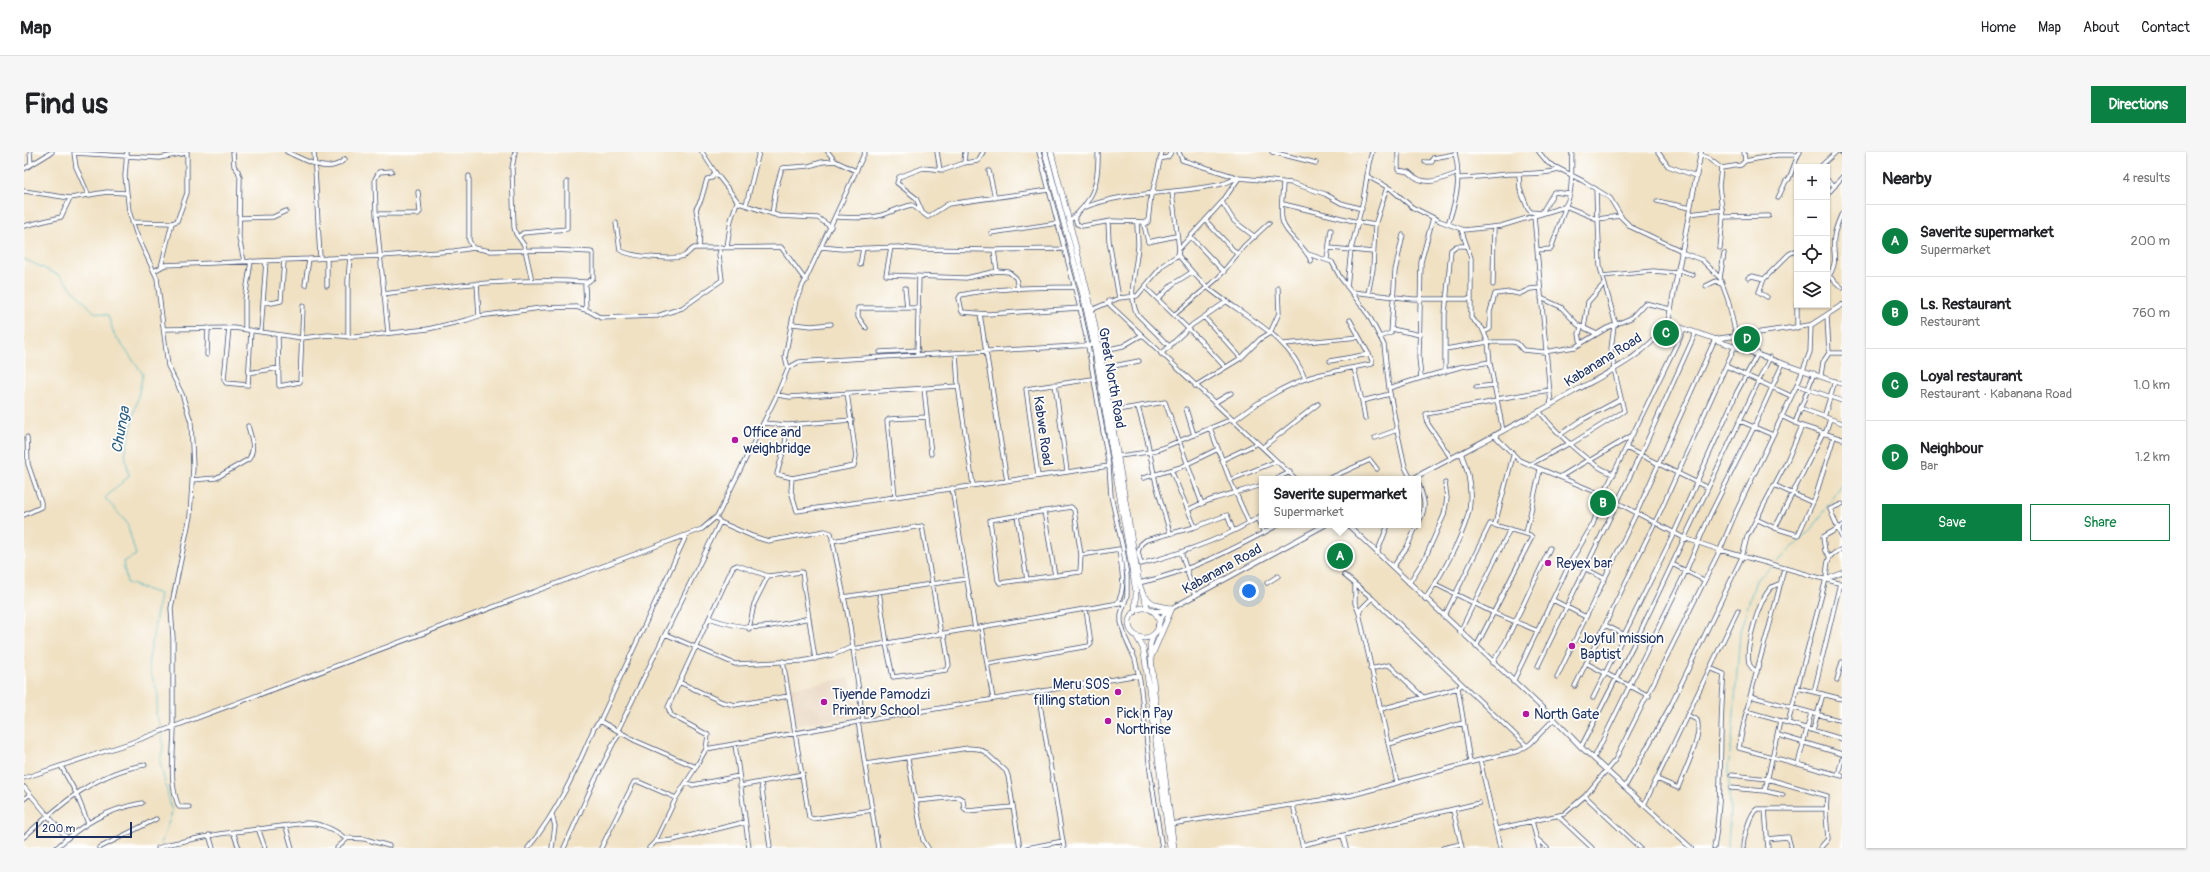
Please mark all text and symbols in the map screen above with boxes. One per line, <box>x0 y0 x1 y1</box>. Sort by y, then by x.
text: Map <box>20 16 51 40</box>
text: Home <box>1981 19 2016 36</box>
text: Map <box>2038 19 2061 36</box>
text: About <box>2083 19 2119 36</box>
text: Contact <box>2141 19 2190 36</box>
button: Directions <box>2091 86 2186 123</box>
text: Find us <box>24 87 108 122</box>
map controls <box>1794 164 1830 308</box>
button: + <box>1794 164 1830 200</box>
text: Nearby <box>1882 168 1931 189</box>
text: 4 results <box>2123 170 2170 186</box>
button: − <box>1794 200 1830 236</box>
text: Saverite supermarket <box>1920 223 2054 242</box>
text: A <box>1891 233 1899 249</box>
text: 200 m <box>2131 233 2170 249</box>
button: locate <box>1794 236 1830 272</box>
text: Supermarket <box>1920 242 1991 258</box>
button: layers <box>1794 272 1830 308</box>
text: Ls. Restaurant <box>1920 295 2011 314</box>
text: B <box>1891 305 1899 321</box>
text: 760 m <box>2132 305 2170 321</box>
text: Restaurant <box>1920 314 1980 330</box>
pin: C <box>1653 318 1679 348</box>
pin: D <box>1734 324 1760 354</box>
street label: Great North Road <box>1095 326 1129 430</box>
street label: Kabanana Road <box>1561 329 1645 391</box>
text: Loyal restaurant <box>1920 367 2022 386</box>
text: C <box>1891 377 1899 393</box>
text: 1.0 km <box>2133 377 2170 393</box>
text: Restaurant · Kabanana Road <box>1920 386 2072 402</box>
street label: Kabwe Road <box>1030 395 1056 467</box>
water label: Chunga <box>108 404 135 455</box>
place label: Office and weighbridge <box>743 424 811 457</box>
marker: Office and weighbridge <box>730 435 740 445</box>
text: Neighbour <box>1920 439 1983 458</box>
text: D <box>1891 449 1899 465</box>
text: 1.2 km <box>2135 449 2170 465</box>
text: Bar <box>1920 458 1938 474</box>
popup <box>1259 476 1421 528</box>
text: Saverite supermarket <box>1273 485 1407 504</box>
pin: B <box>1590 488 1616 518</box>
text: Supermarket <box>1273 504 1344 520</box>
button: Save <box>1882 504 2022 541</box>
button: Share <box>2030 504 2170 541</box>
street label: Kabanana Road <box>1179 540 1265 598</box>
pin: A <box>1327 541 1353 571</box>
place label: Reyex bar <box>1556 555 1612 572</box>
marker: Reyex bar <box>1543 558 1553 568</box>
your location <box>1239 581 1259 601</box>
place label: Joyful mission Baptist <box>1580 630 1664 663</box>
marker: Joyful mission Baptist <box>1567 641 1577 651</box>
place label: Meru SOS filling station <box>1033 676 1110 709</box>
place label: Tiyende Pamodzi Primary School <box>832 686 930 719</box>
marker: Meru SOS filling station <box>1113 687 1123 697</box>
marker: Tiyende Pamodzi Primary School <box>819 697 829 707</box>
place label: Pick n Pay Northrise <box>1116 705 1173 738</box>
place label: North Gate <box>1534 706 1599 723</box>
marker: North Gate <box>1521 709 1531 719</box>
marker: Pick n Pay Northrise <box>1103 716 1113 726</box>
scale bar <box>36 820 132 839</box>
text: 200 m <box>42 822 75 835</box>

